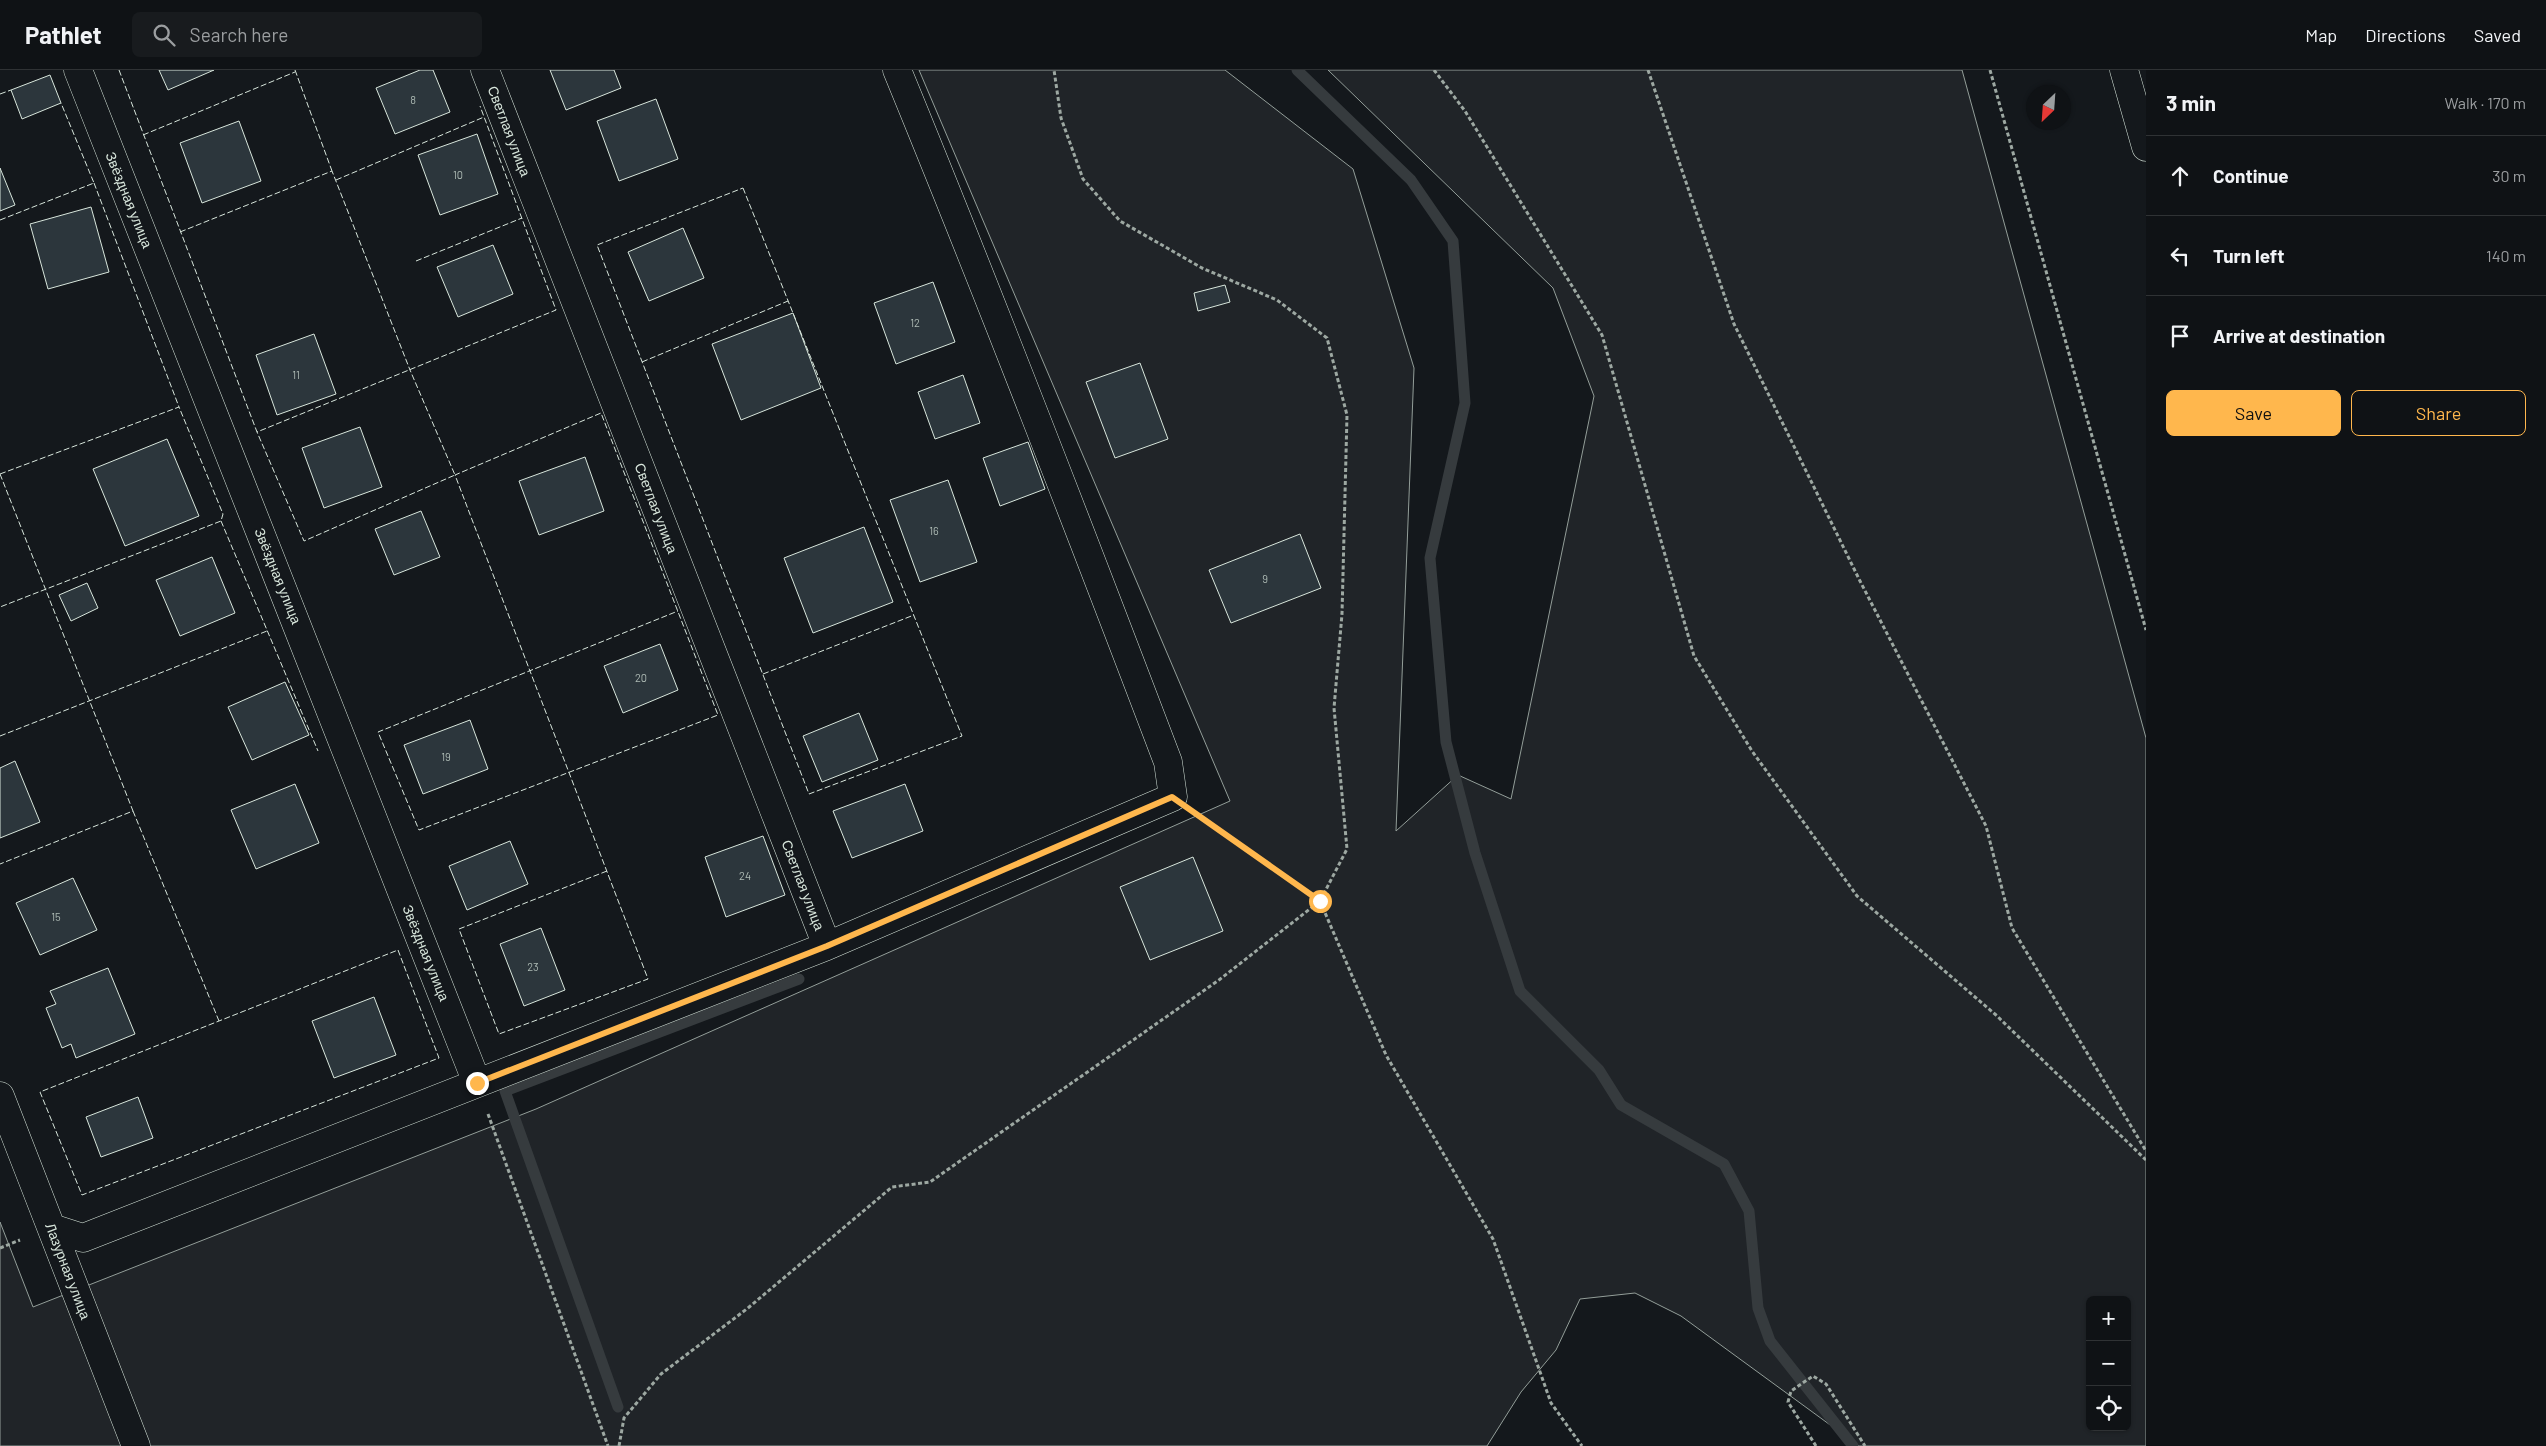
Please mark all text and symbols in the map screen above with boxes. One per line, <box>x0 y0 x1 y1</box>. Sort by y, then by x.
search box <box>132 12 482 57</box>
text: Pathlet <box>25 20 102 49</box>
icon: search <box>150 21 178 49</box>
text: Search here <box>190 23 288 46</box>
text: Map <box>2305 24 2337 46</box>
text: Directions <box>2365 24 2446 46</box>
text: Saved <box>2474 24 2521 46</box>
street label: Светлая улица <box>484 83 535 179</box>
north arrow <box>2026 85 2071 130</box>
text: 3 min <box>2166 90 2216 115</box>
house number: 8 <box>410 93 416 106</box>
text: Walk · 170 m <box>2444 93 2526 112</box>
street label: Звёздная улица <box>102 149 157 251</box>
icon: ahead <box>2166 162 2194 190</box>
text: Continue <box>2213 164 2289 187</box>
text: 30 m <box>2492 166 2526 185</box>
house number: 10 <box>453 168 463 181</box>
icon: left <box>2166 242 2194 270</box>
text: Turn left <box>2213 244 2284 267</box>
text: 140 m <box>2486 246 2526 265</box>
house number: 12 <box>910 316 920 329</box>
icon: arrive <box>2166 322 2194 350</box>
text: Arrive at destination <box>2213 324 2385 347</box>
house number: 11 <box>292 368 300 381</box>
button: Save <box>2166 390 2341 436</box>
button: Share <box>2351 390 2526 436</box>
street label: Светлая улица <box>631 460 682 556</box>
house number: 16 <box>929 524 939 537</box>
street label: Звёздная улица <box>251 525 306 627</box>
house number: 9 <box>1262 572 1268 585</box>
house number: 20 <box>635 671 647 684</box>
house number: 19 <box>441 750 451 763</box>
street label: Светлая улица <box>778 837 829 933</box>
house number: 24 <box>739 869 751 882</box>
route start <box>1309 890 1332 913</box>
street label: Звёздная улица <box>399 902 454 1004</box>
house number: 15 <box>51 910 61 923</box>
house number: 23 <box>527 960 539 973</box>
route end <box>466 1072 489 1095</box>
street label: Лазурная улица <box>42 1220 95 1322</box>
map controls <box>2086 1296 2131 1431</box>
button: + <box>2086 1296 2131 1341</box>
button: − <box>2086 1341 2131 1386</box>
button: locate <box>2086 1386 2131 1431</box>

